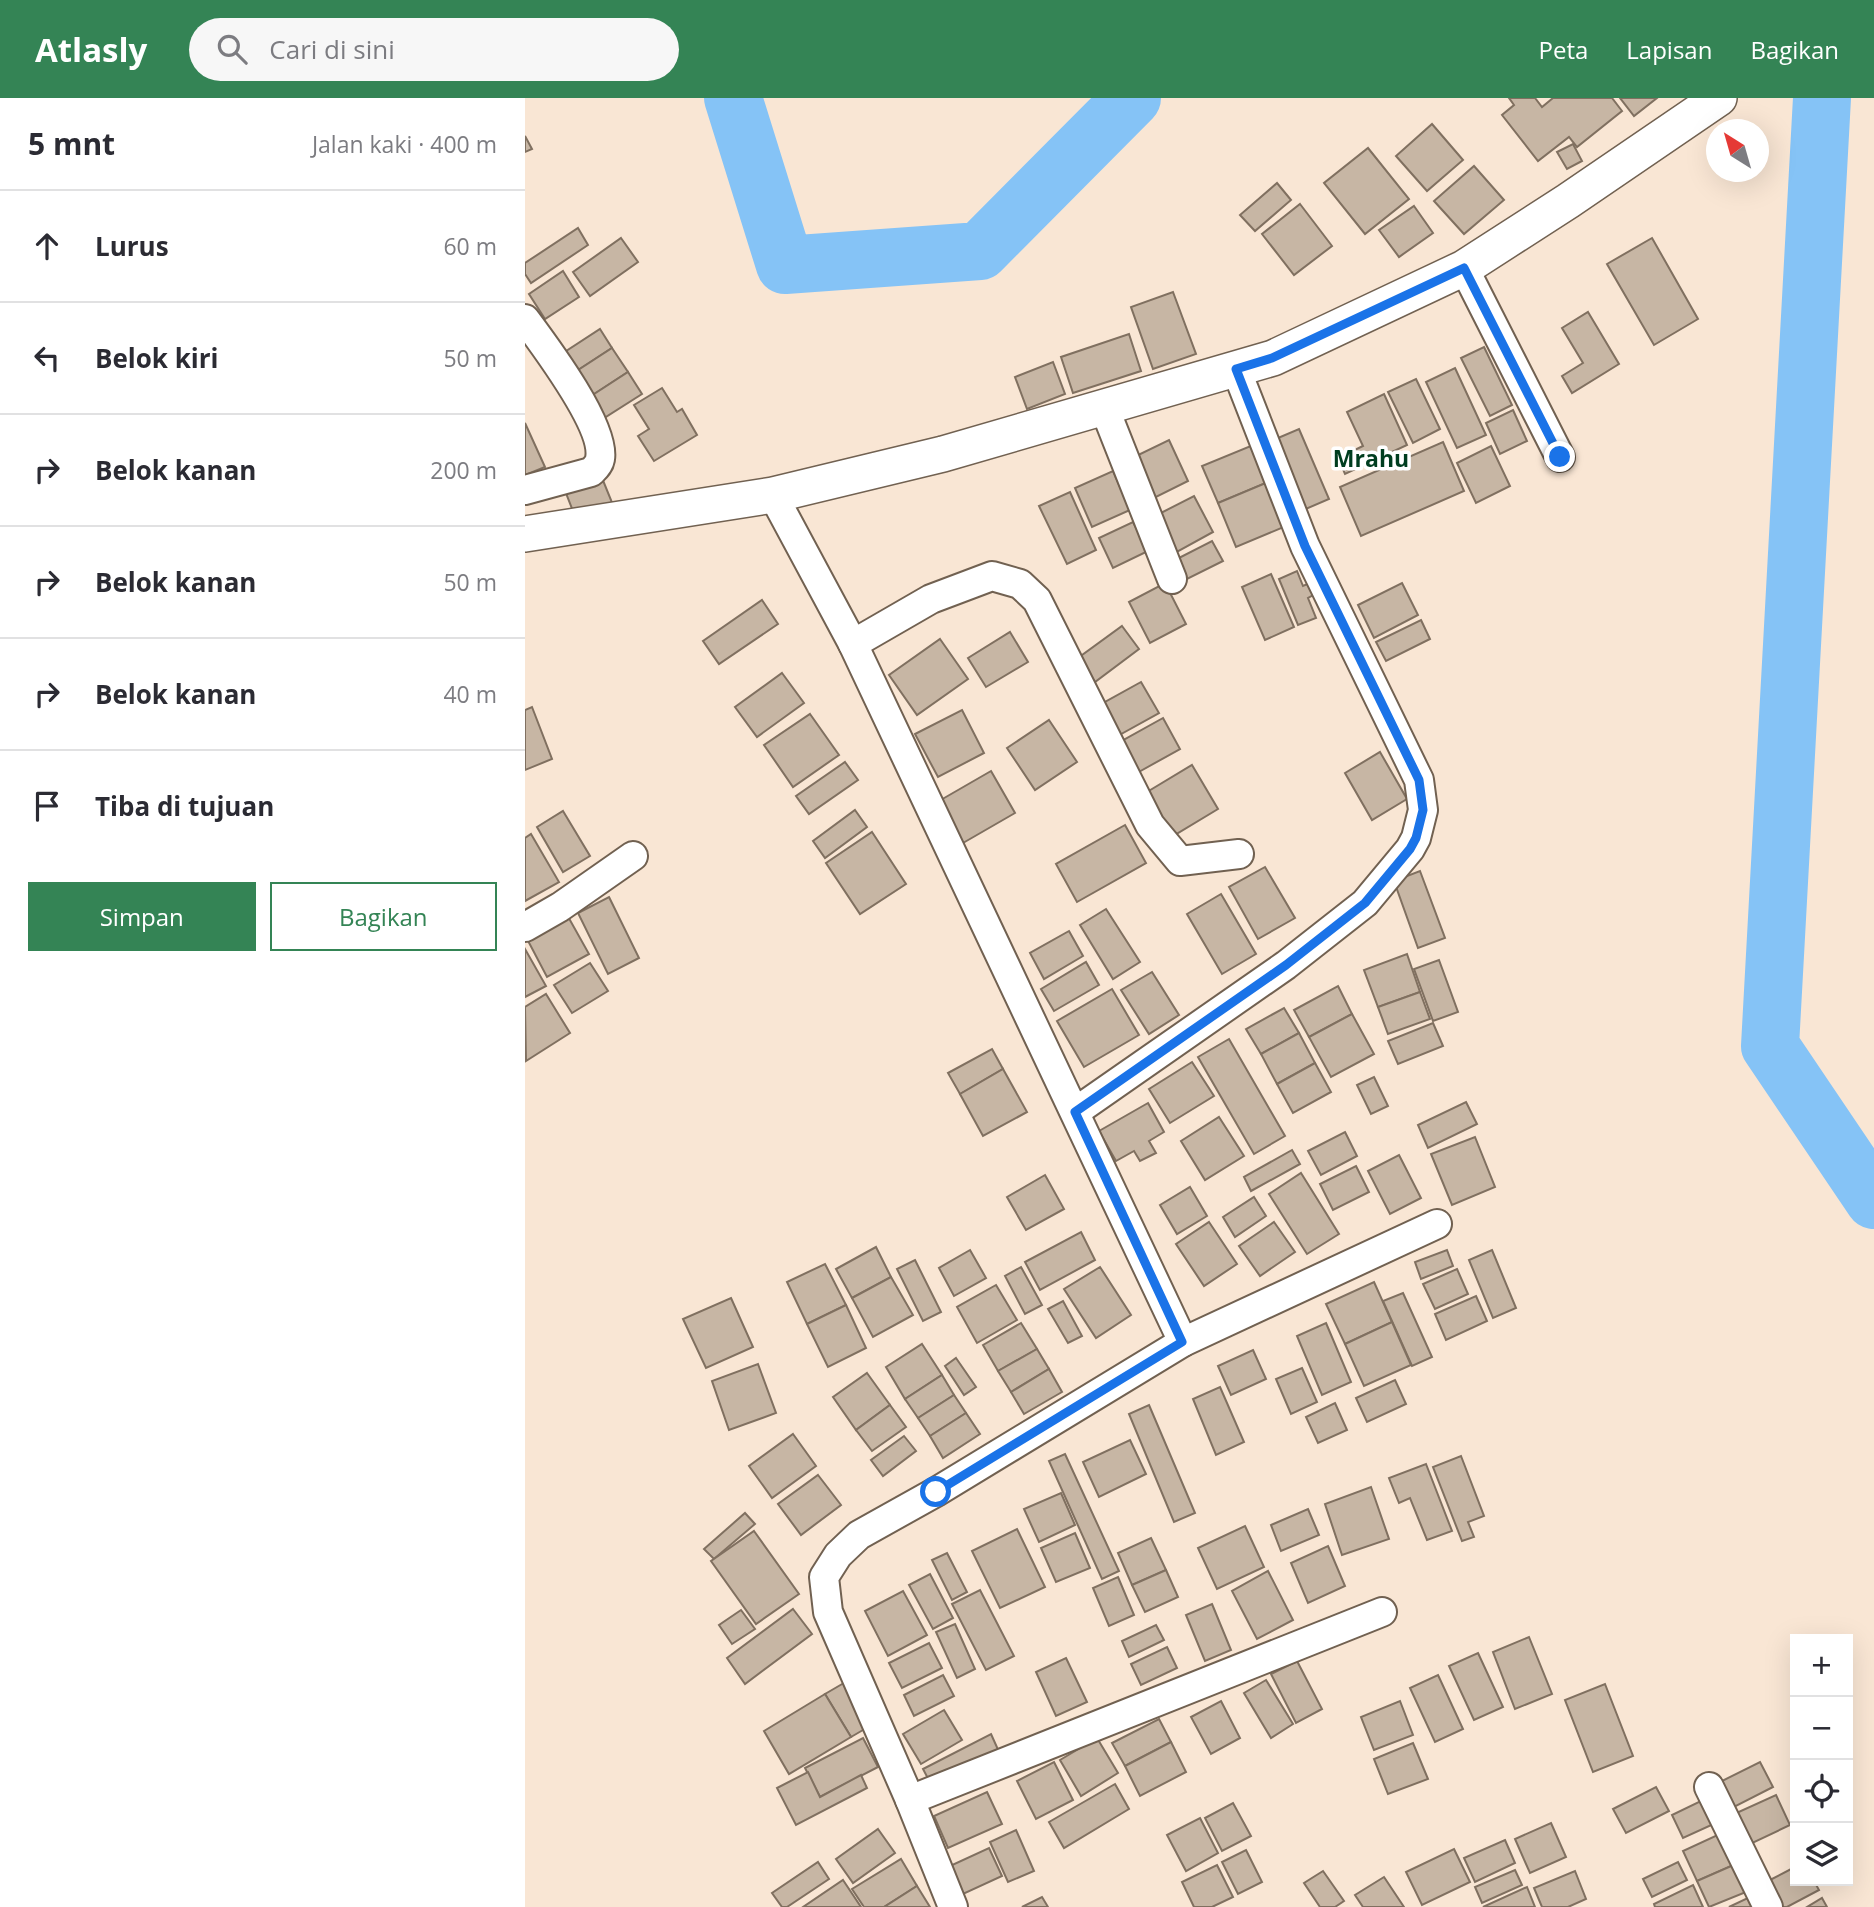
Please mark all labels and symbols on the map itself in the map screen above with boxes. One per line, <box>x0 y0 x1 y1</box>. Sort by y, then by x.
north arrow <box>1706 119 1769 182</box>
route end <box>1544 441 1575 472</box>
district label: Mrahu <box>1333 442 1409 474</box>
route start <box>920 1476 951 1507</box>

